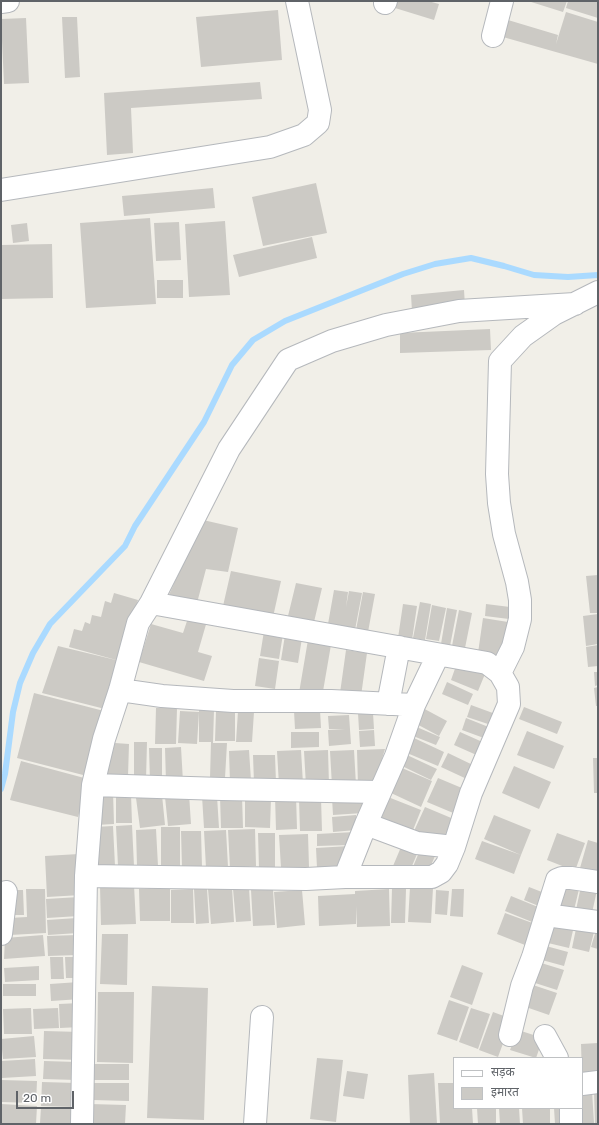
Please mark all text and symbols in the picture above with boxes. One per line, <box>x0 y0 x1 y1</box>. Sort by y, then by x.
legend <box>453 1057 583 1109</box>
text: सड़क <box>491 1065 515 1079</box>
scale bar <box>18 1083 76 1109</box>
text: इमारत <box>491 1085 519 1099</box>
text: 20 m <box>23 1091 51 1105</box>

